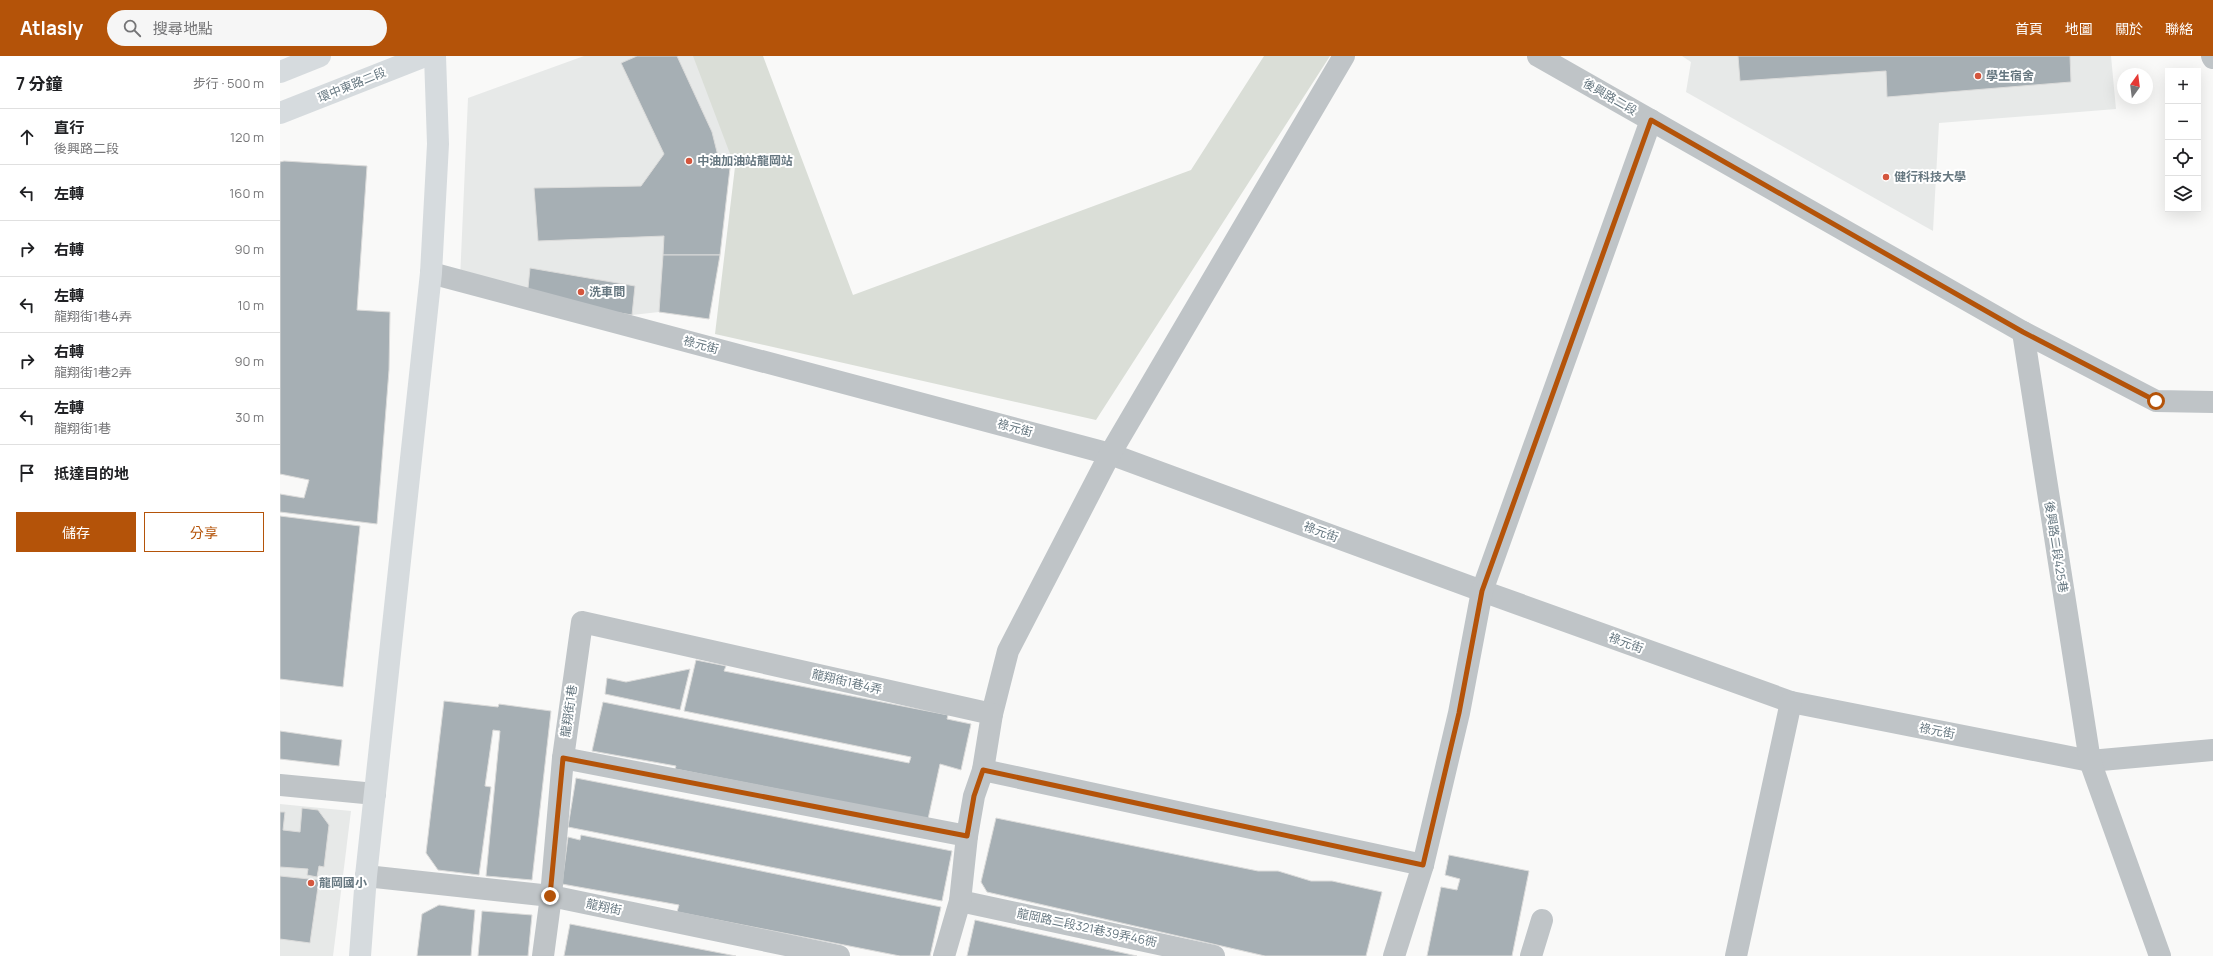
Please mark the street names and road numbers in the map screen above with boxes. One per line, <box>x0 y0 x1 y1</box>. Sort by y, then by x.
street label: 環中東路二段 <box>315 63 388 106</box>
street label: 後興路二段 <box>1580 74 1640 119</box>
street label: 祿元街 <box>682 332 721 357</box>
street label: 祿元街 <box>996 415 1035 440</box>
street label: 後興路二段425巷 <box>2041 500 2072 594</box>
street label: 祿元街 <box>1301 517 1341 546</box>
street label: 祿元街 <box>1606 628 1646 657</box>
street label: 龍翔街1巷4弄 <box>810 665 884 698</box>
street label: 龍翔街1巷 <box>556 684 581 738</box>
street label: 祿元街 <box>1918 719 1956 742</box>
street label: 龍翔街 <box>585 894 623 919</box>
street label: 龍岡路二段321巷39弄46衖 <box>1016 904 1159 951</box>

